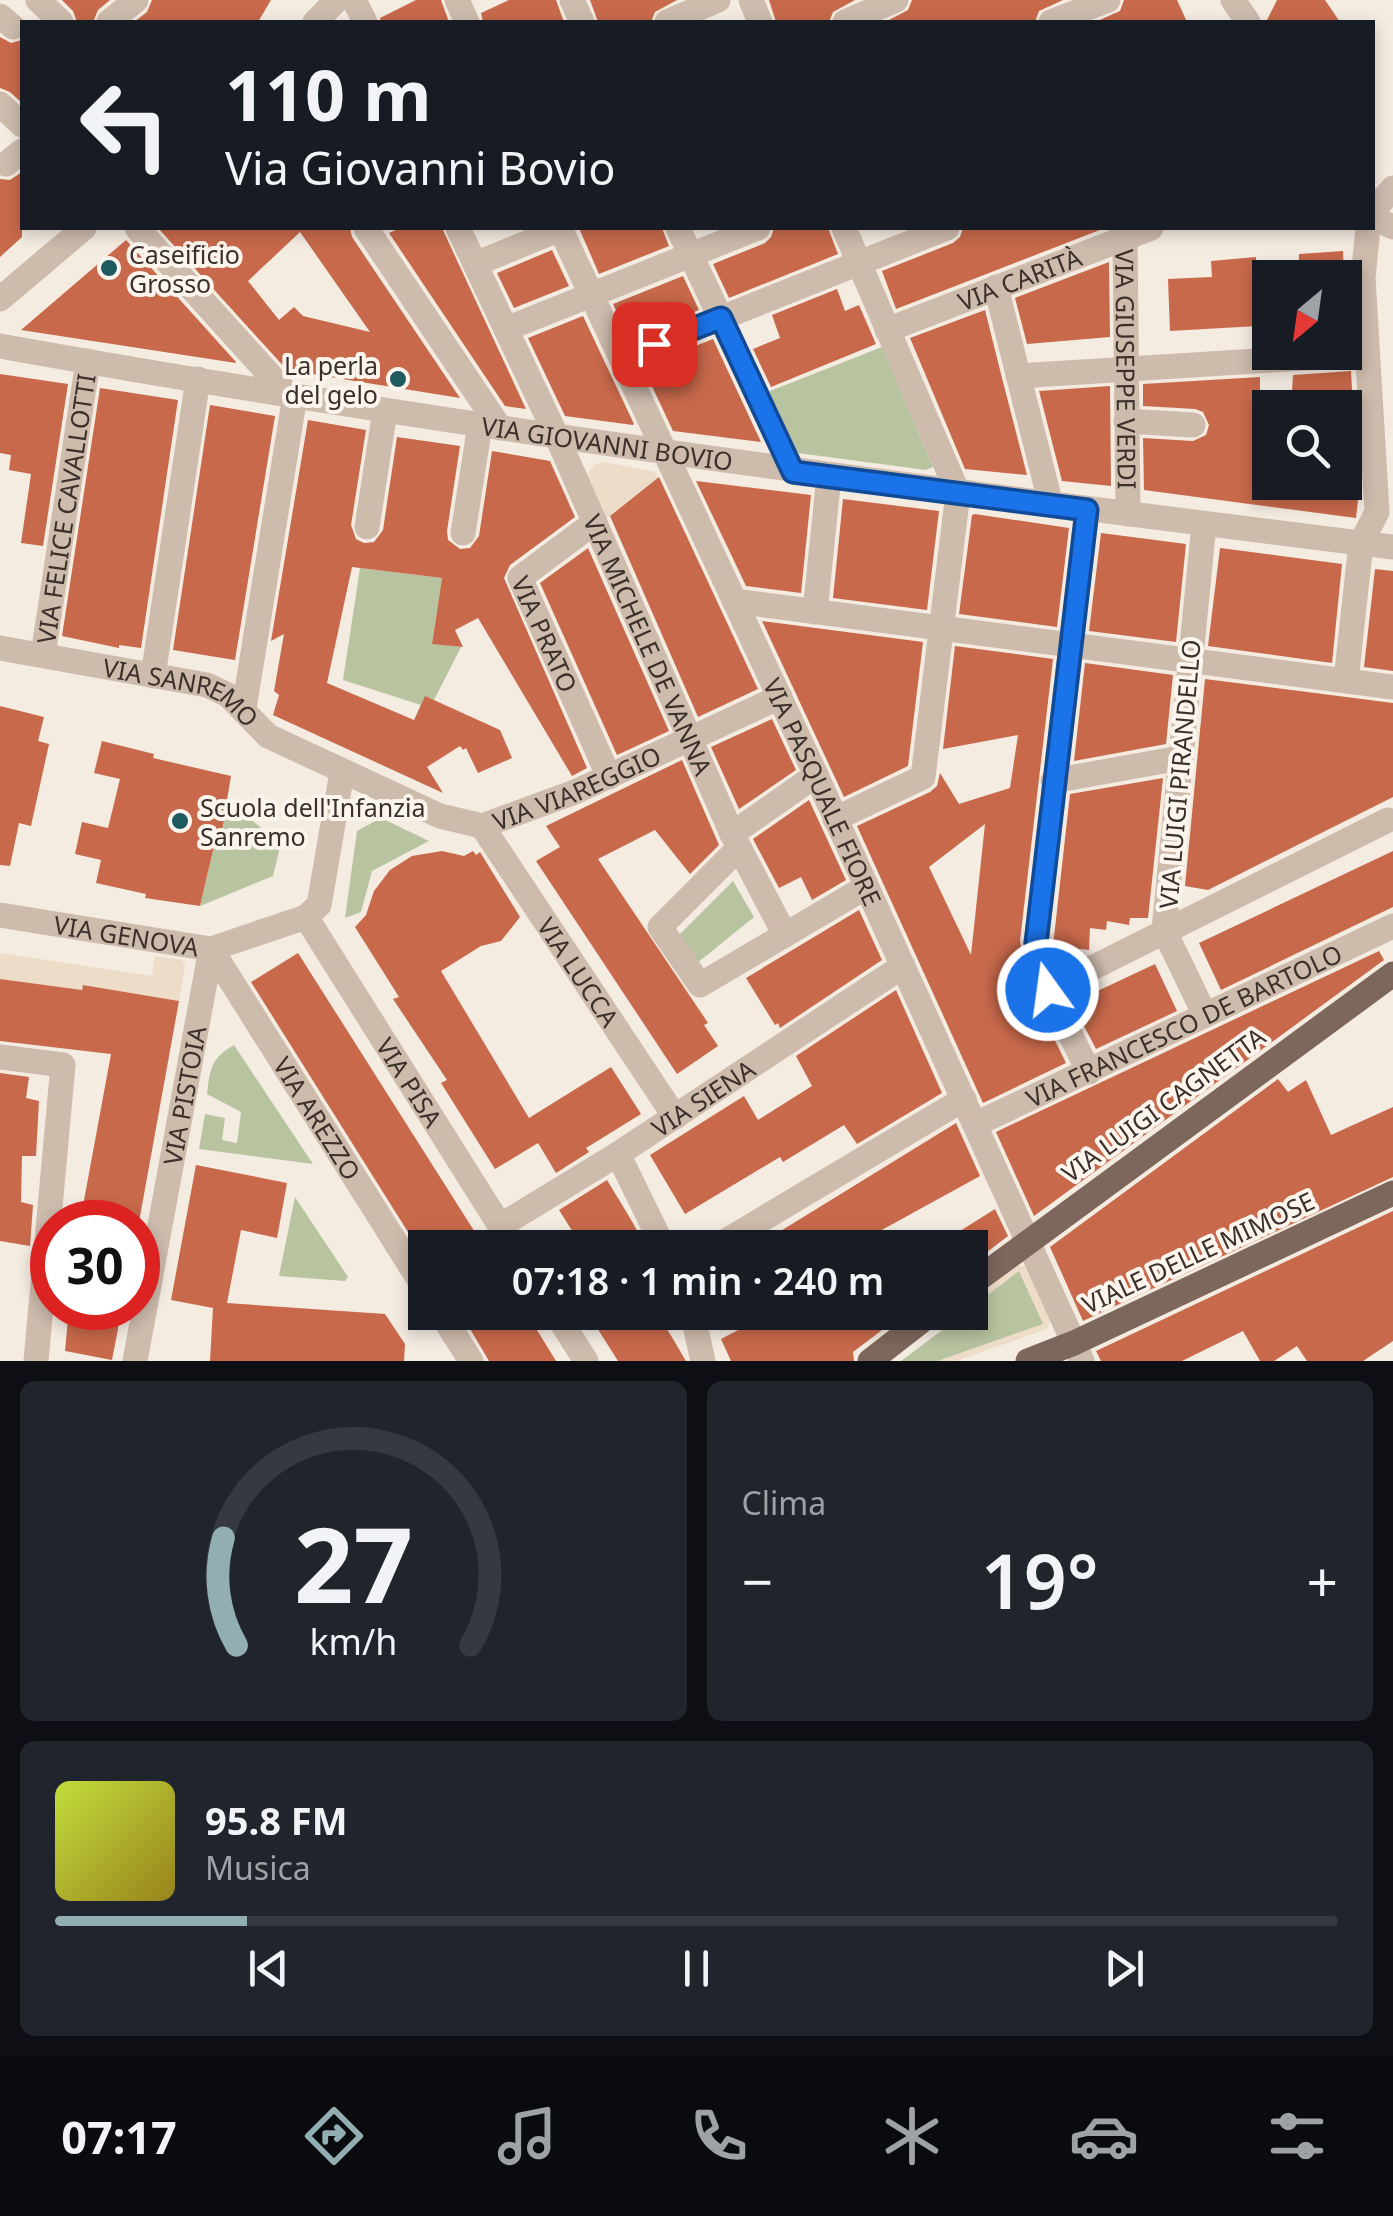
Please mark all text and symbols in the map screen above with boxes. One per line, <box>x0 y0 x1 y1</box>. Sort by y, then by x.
text: 110 m <box>225 46 432 142</box>
icon: left <box>60 60 190 190</box>
text: Via Giovanni Bovio <box>225 137 616 198</box>
place label: Caseificio Grosso <box>129 237 240 300</box>
street label: VIA CARITÀ <box>953 240 1086 318</box>
street label: VIA GIUSEPPE VERDI <box>1108 249 1145 490</box>
marker: Caseificio Grosso <box>98 257 120 279</box>
north arrow <box>1252 260 1362 370</box>
map controls <box>1252 260 1362 500</box>
pin <box>612 302 697 387</box>
icon: arrive <box>627 317 682 372</box>
place label: La perla del gelo <box>284 348 378 411</box>
marker: La perla del gelo <box>387 368 409 390</box>
street label: VIA FELICE CAVALLOTTI <box>28 371 103 646</box>
button: search <box>1252 390 1362 500</box>
street label: VIA GIOVANNI BOVIO <box>479 408 735 478</box>
street label: VIA MICHELE DE VANNA <box>576 509 721 780</box>
street label: VIA PRATO <box>504 571 586 698</box>
street label: VIA LUIGI PIRANDELLO <box>1150 638 1208 910</box>
street label: VIA SANREMO <box>100 650 266 734</box>
street label: VIA PASQUALE FIORE <box>756 672 890 911</box>
street label: VIA VIAREGGIO <box>488 738 666 838</box>
place label: Scuola dell'Infanzia Sanremo <box>200 790 426 853</box>
marker: Scuola dell'Infanzia Sanremo <box>169 810 191 832</box>
street label: VIA GENOVA <box>51 907 201 964</box>
street label: VIA LUCCA <box>530 911 627 1033</box>
street label: VIA FRANCESCO DE BARTOLO <box>1020 936 1347 1115</box>
position arrow <box>996 938 1100 1042</box>
street label: VIA LUIGI CAGNETTA <box>1054 1019 1272 1189</box>
street label: VIA PISTOIA <box>154 1023 213 1168</box>
street label: VIA PISA <box>369 1031 451 1133</box>
street label: VIA AREZZO <box>266 1050 369 1186</box>
street label: VIA SIENA <box>645 1052 761 1144</box>
street label: VIALE DELLE MIMOSE <box>1076 1183 1320 1321</box>
speed limit sign: 30 <box>30 1200 160 1330</box>
text: 07:18 · 1 min · 240 m <box>512 1254 884 1306</box>
text: Clima <box>742 1481 826 1524</box>
text: 27 <box>294 1492 413 1633</box>
text: 19° <box>981 1529 1099 1631</box>
text: − <box>742 1543 773 1618</box>
text: + <box>1307 1543 1338 1618</box>
text: km/h <box>309 1617 397 1665</box>
text: 95.8 FM <box>205 1794 347 1846</box>
text: Musica <box>205 1846 311 1889</box>
icon: previous <box>241 1941 296 1996</box>
icon: pause <box>669 1941 724 1996</box>
icon: next <box>1097 1941 1152 1996</box>
icon: directions <box>299 2101 369 2171</box>
icon: music <box>492 2101 562 2171</box>
icon: phone <box>684 2101 754 2171</box>
icon: climate <box>877 2101 947 2171</box>
icon: car <box>1069 2101 1139 2171</box>
icon: filters <box>1262 2101 1332 2171</box>
text: 07:17 <box>61 2106 177 2167</box>

